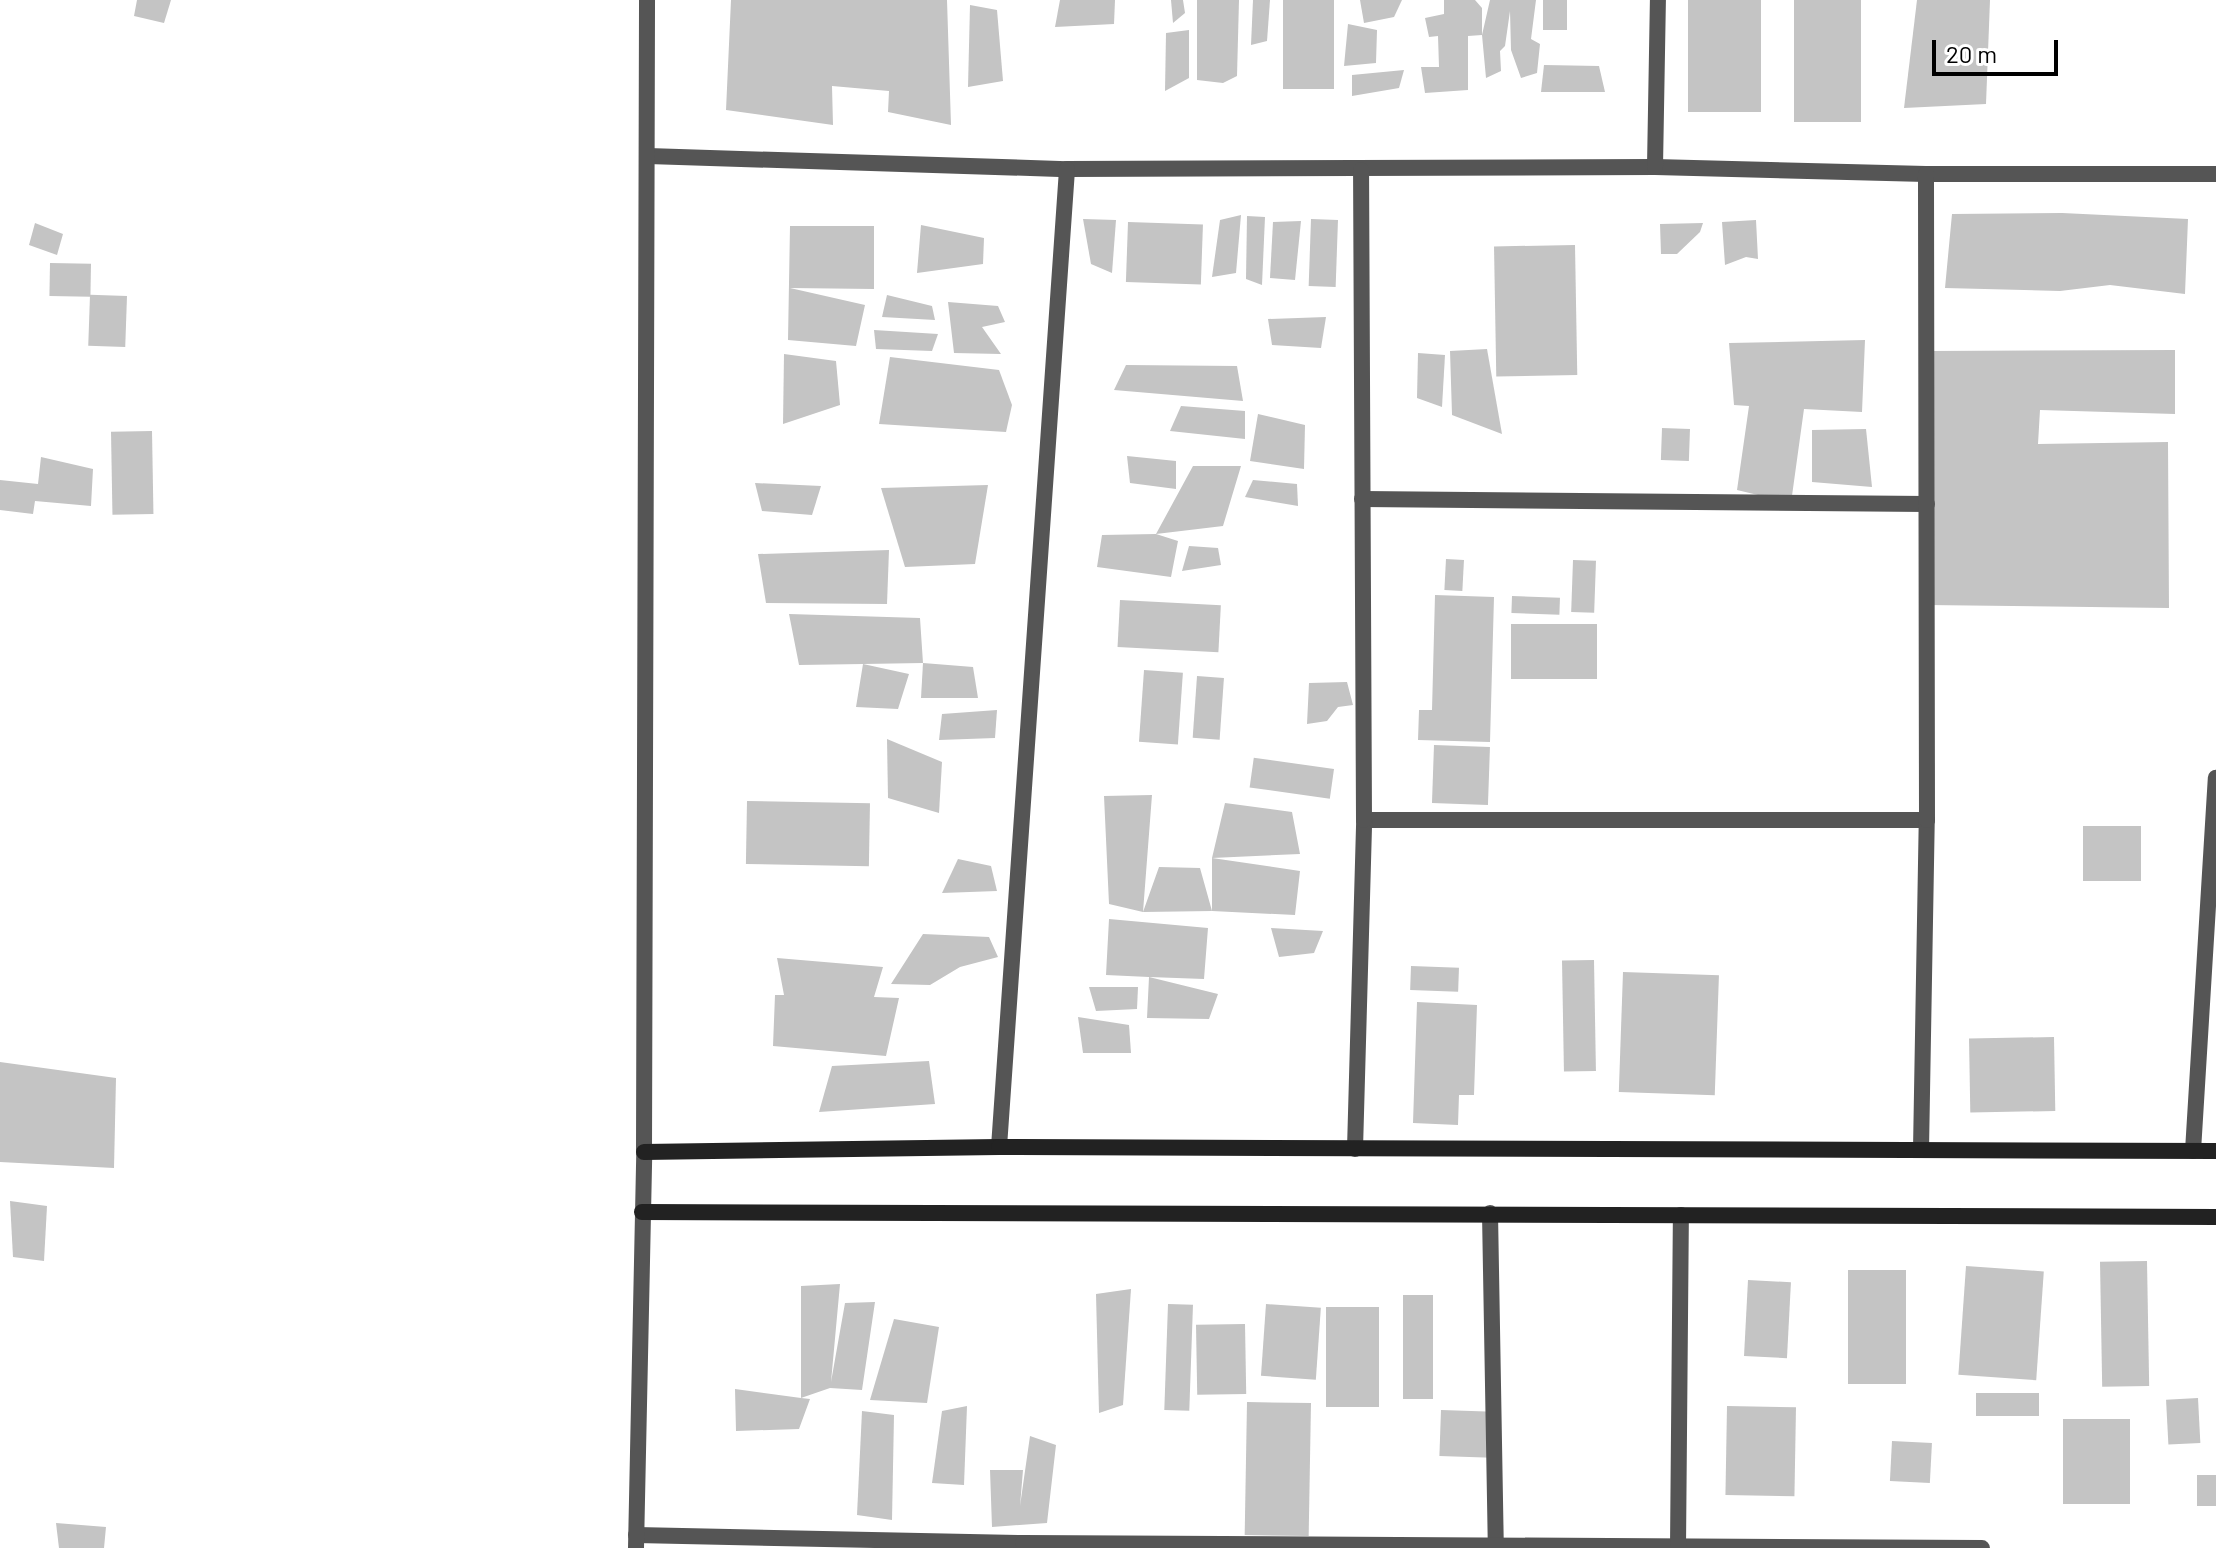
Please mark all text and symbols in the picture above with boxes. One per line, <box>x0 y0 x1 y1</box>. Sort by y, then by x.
scale bar <box>1936 24 2062 74</box>
text: 20 m <box>1946 39 1997 68</box>

